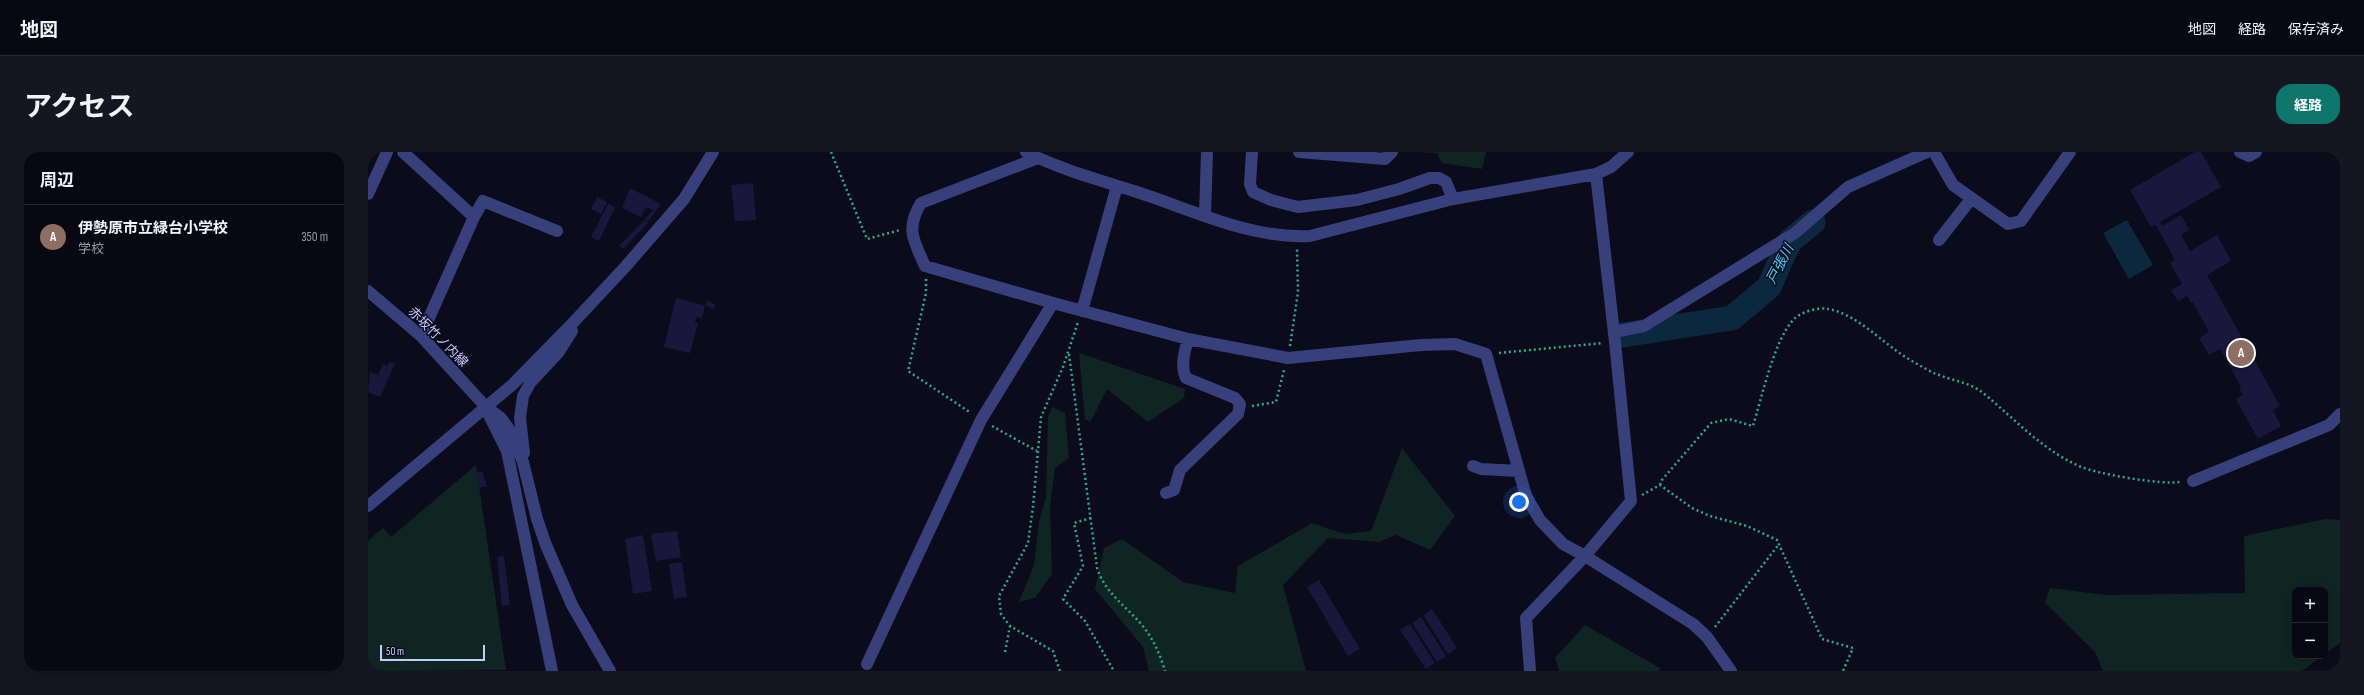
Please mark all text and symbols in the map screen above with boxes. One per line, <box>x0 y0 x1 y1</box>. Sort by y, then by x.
text: 地図 <box>20 19 58 42</box>
text: 地図 <box>2188 21 2216 38</box>
text: 経路 <box>2238 21 2266 38</box>
text: 保存済み <box>2288 21 2344 38</box>
button: 経路 <box>2276 84 2340 124</box>
text: アクセス <box>24 91 135 124</box>
text: 周辺 <box>40 171 74 191</box>
text: 伊勢原市立緑台小学校 <box>78 219 228 238</box>
text: A <box>50 229 56 245</box>
text: 350 m <box>301 229 328 245</box>
water label: 戸張川 <box>1763 240 1798 287</box>
text: 学校 <box>78 241 104 257</box>
street label: 赤坂竹ノ内線 <box>405 304 471 370</box>
pin: A <box>2228 338 2254 368</box>
your location <box>1509 492 1529 512</box>
map controls <box>2292 587 2328 659</box>
button: + <box>2292 587 2328 623</box>
button: − <box>2292 623 2328 659</box>
scale bar <box>380 643 485 662</box>
text: 50 m <box>386 645 404 658</box>

